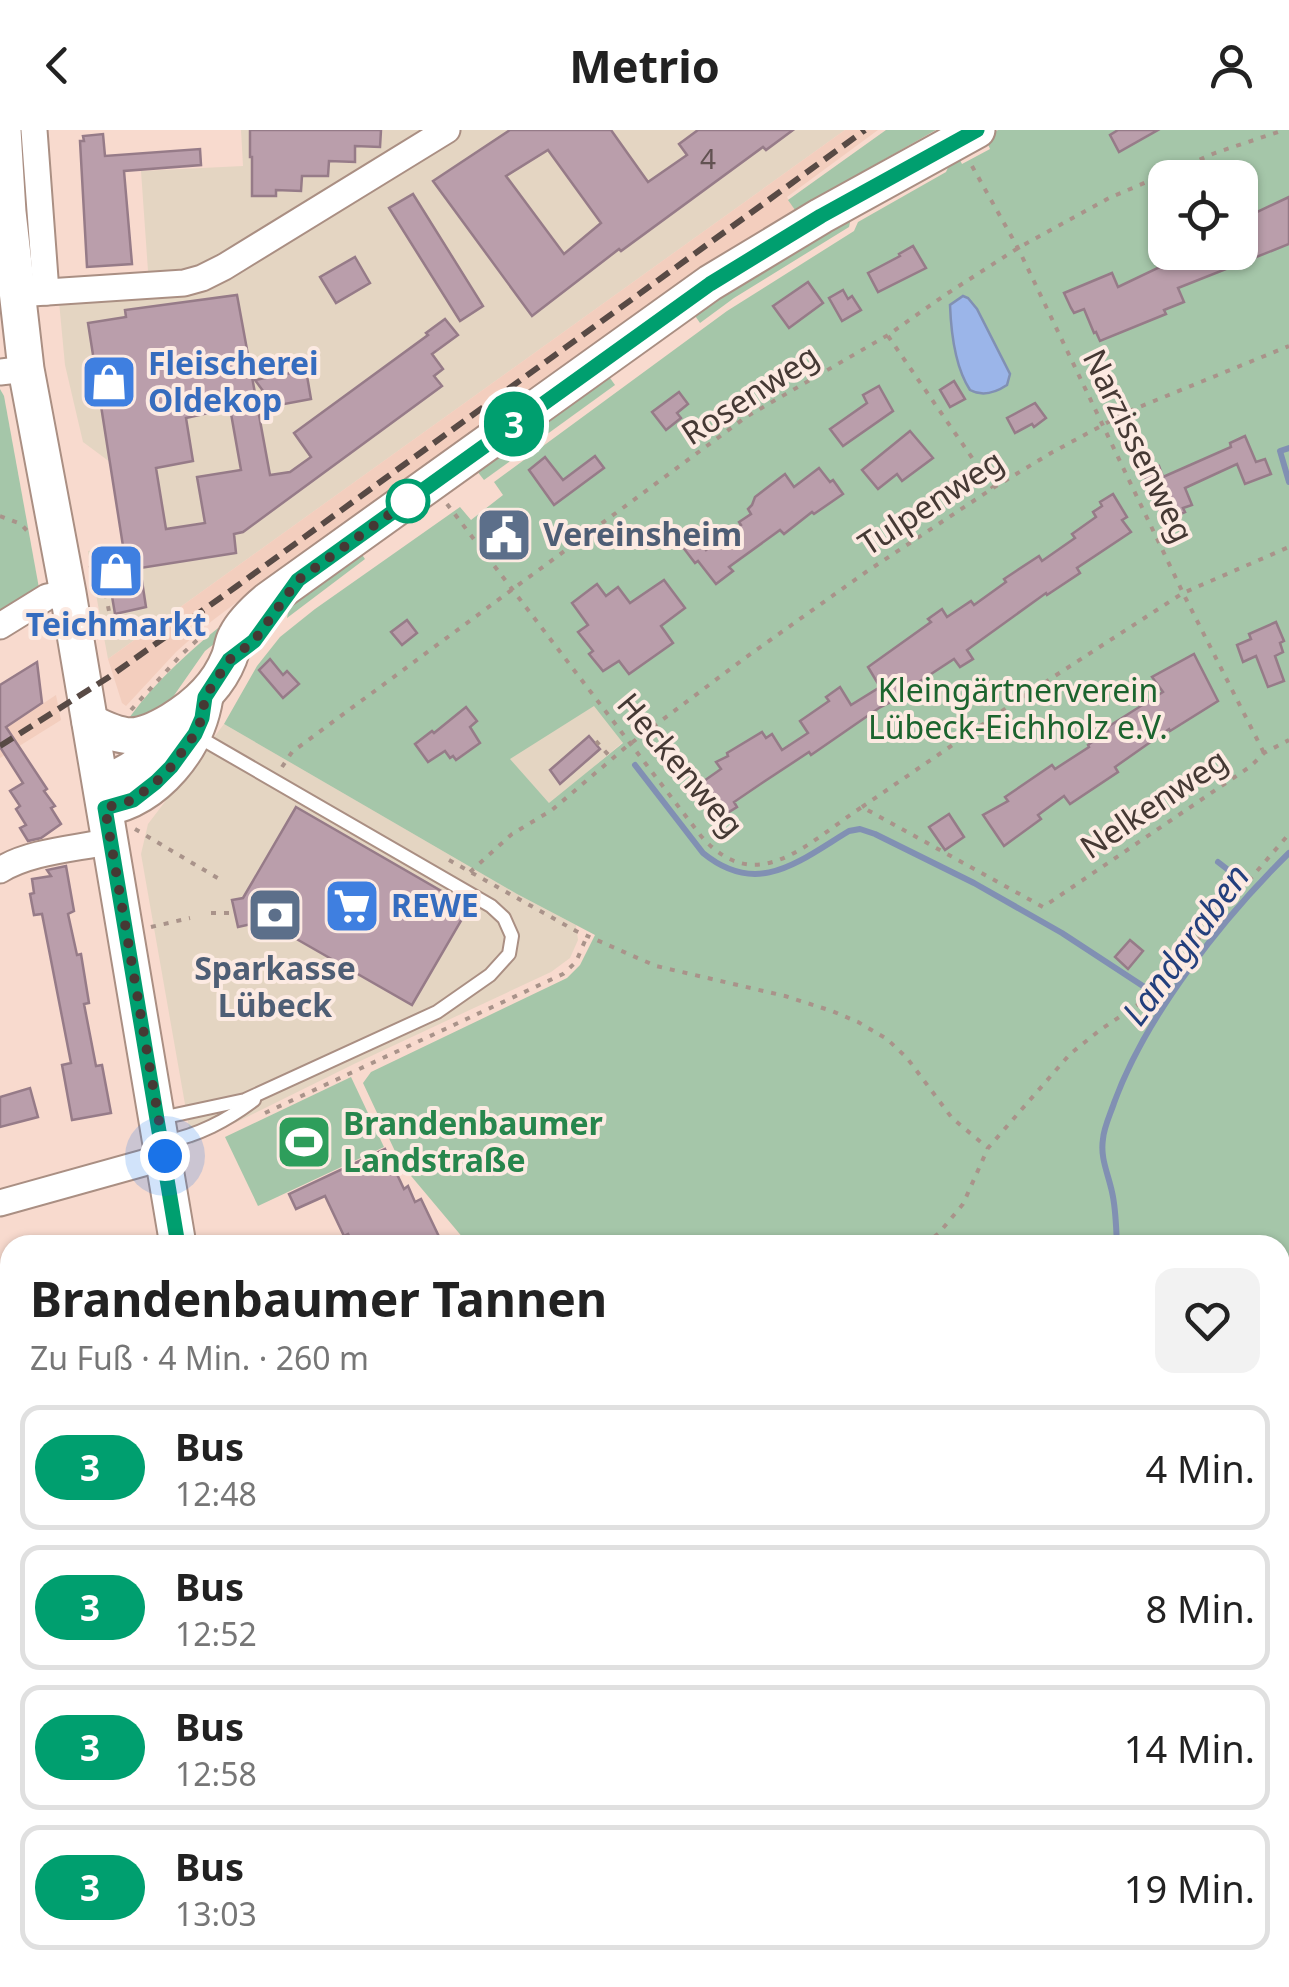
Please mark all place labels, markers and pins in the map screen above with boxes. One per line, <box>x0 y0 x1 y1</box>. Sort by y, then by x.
place label: Fleischerei Oldekop <box>148 341 319 421</box>
shop icon: Fleischerei Oldekop <box>79 352 139 412</box>
unlabelled marker <box>387 480 429 522</box>
public building icon: Vereinsheim <box>474 505 534 565</box>
place label: Vereinsheim <box>543 512 742 555</box>
shop icon: Teichmarkt <box>86 541 146 601</box>
place label: Teichmarkt <box>26 602 206 645</box>
supermarket icon: REWE <box>322 876 382 936</box>
place label: REWE <box>391 883 479 926</box>
bank icon: Sparkasse Lübeck <box>245 885 305 945</box>
place label: Sparkasse Lübeck <box>194 946 356 1026</box>
place label: Brandenbaumer Landstraße <box>343 1101 603 1181</box>
sports icon: Brandenbaumer Landstraße <box>274 1112 334 1172</box>

